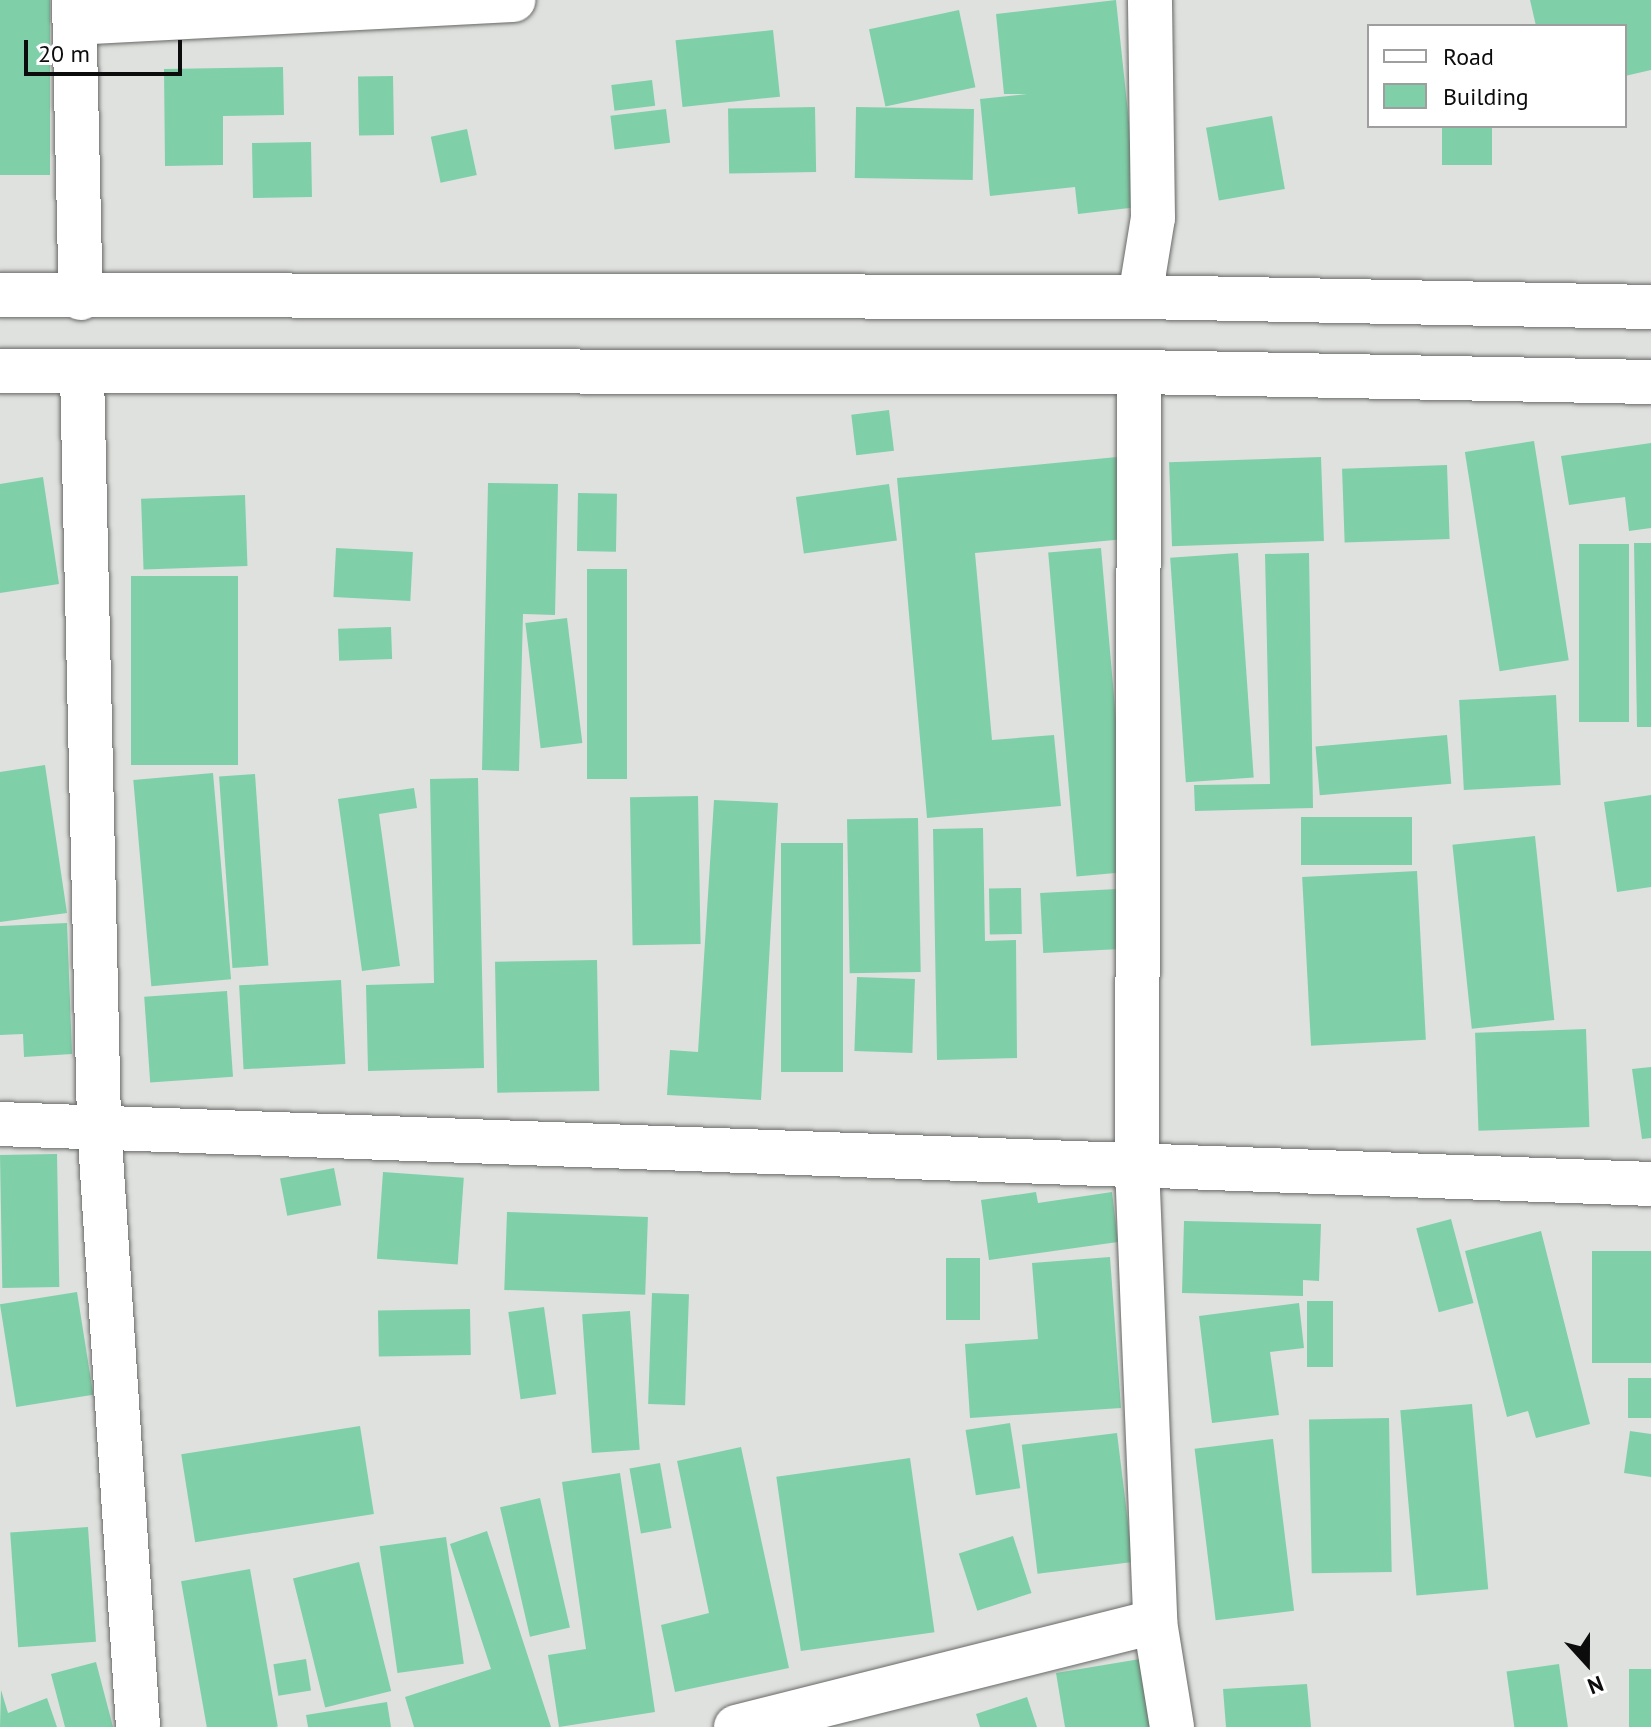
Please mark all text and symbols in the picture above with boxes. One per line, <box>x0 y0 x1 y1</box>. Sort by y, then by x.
scale bar <box>28 24 186 74</box>
legend <box>1367 24 1627 128</box>
text: 20 m <box>38 38 90 69</box>
text: Road <box>1443 41 1494 72</box>
text: Building <box>1443 81 1529 112</box>
north arrow <box>1547 1623 1627 1703</box>
text: N <box>1584 1670 1607 1701</box>

